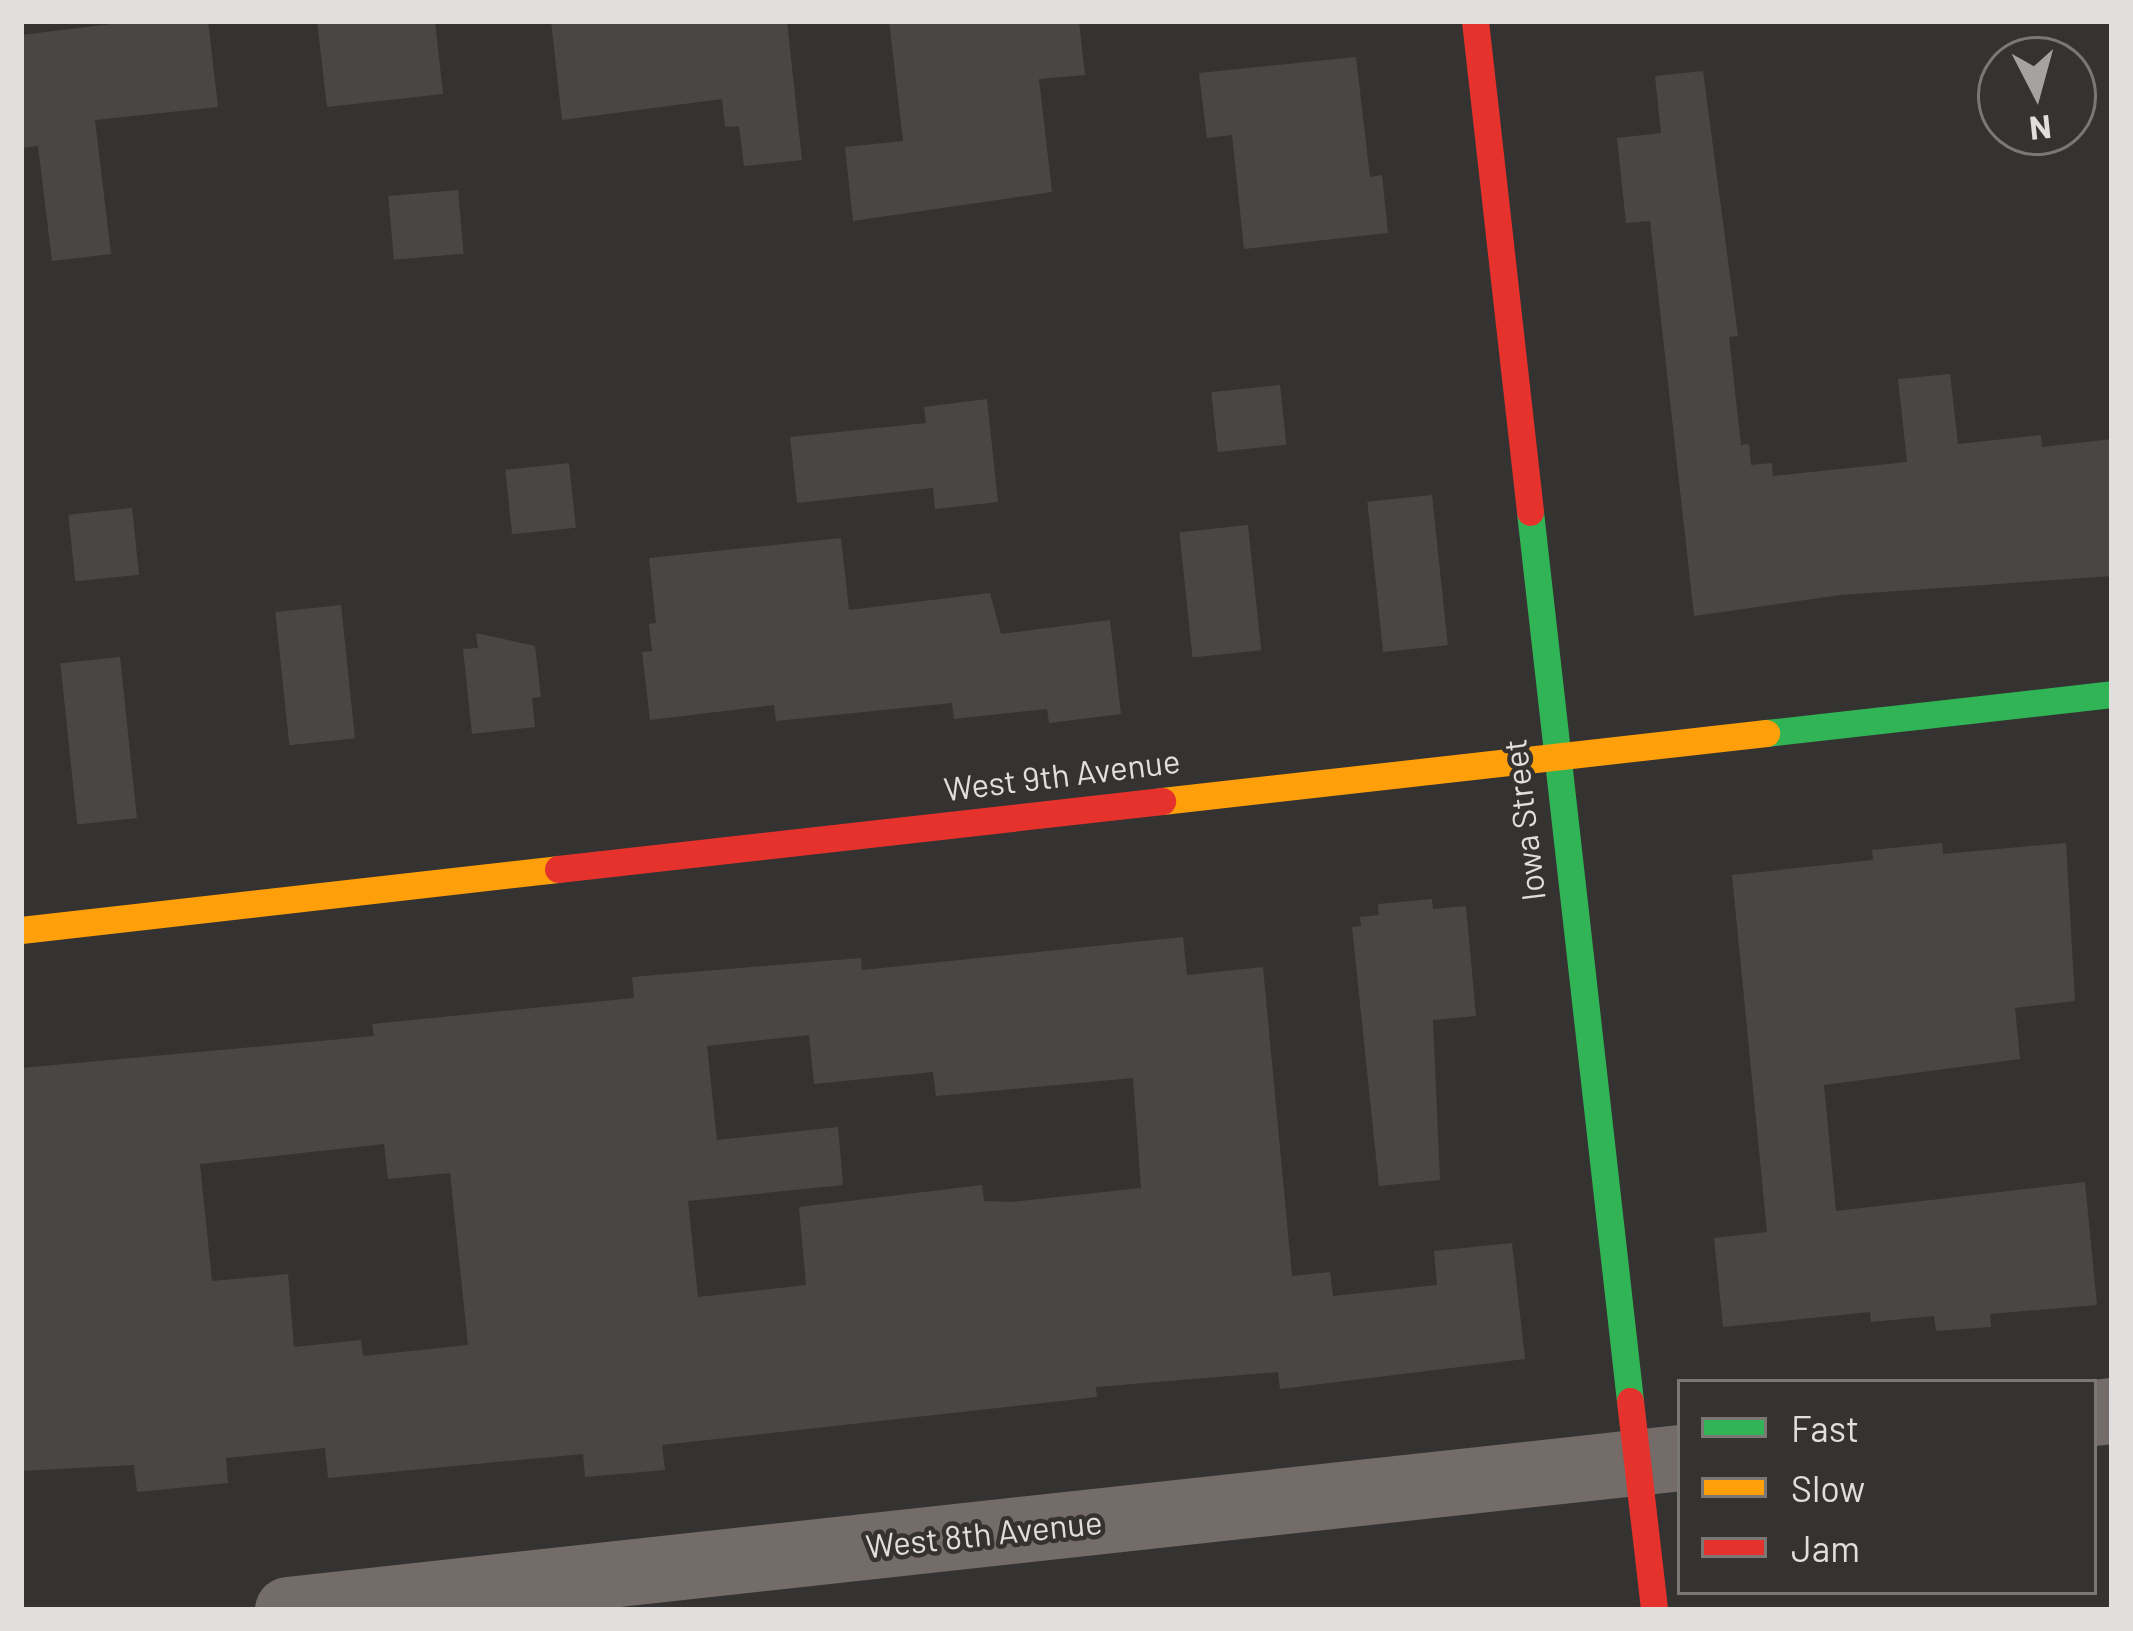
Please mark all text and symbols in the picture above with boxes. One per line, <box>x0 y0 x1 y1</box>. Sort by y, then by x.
north arrow <box>1977 36 2097 156</box>
text: N <box>2027 108 2053 150</box>
street label: Iowa Street <box>1494 737 1554 903</box>
street label: West 9th Avenue <box>942 741 1182 809</box>
legend <box>1677 1379 2097 1595</box>
text: Fast <box>1791 1406 1859 1449</box>
text: Slow <box>1791 1466 1865 1509</box>
street label: West 8th Avenue <box>864 1502 1104 1566</box>
text: Jam <box>1791 1526 1860 1569</box>

